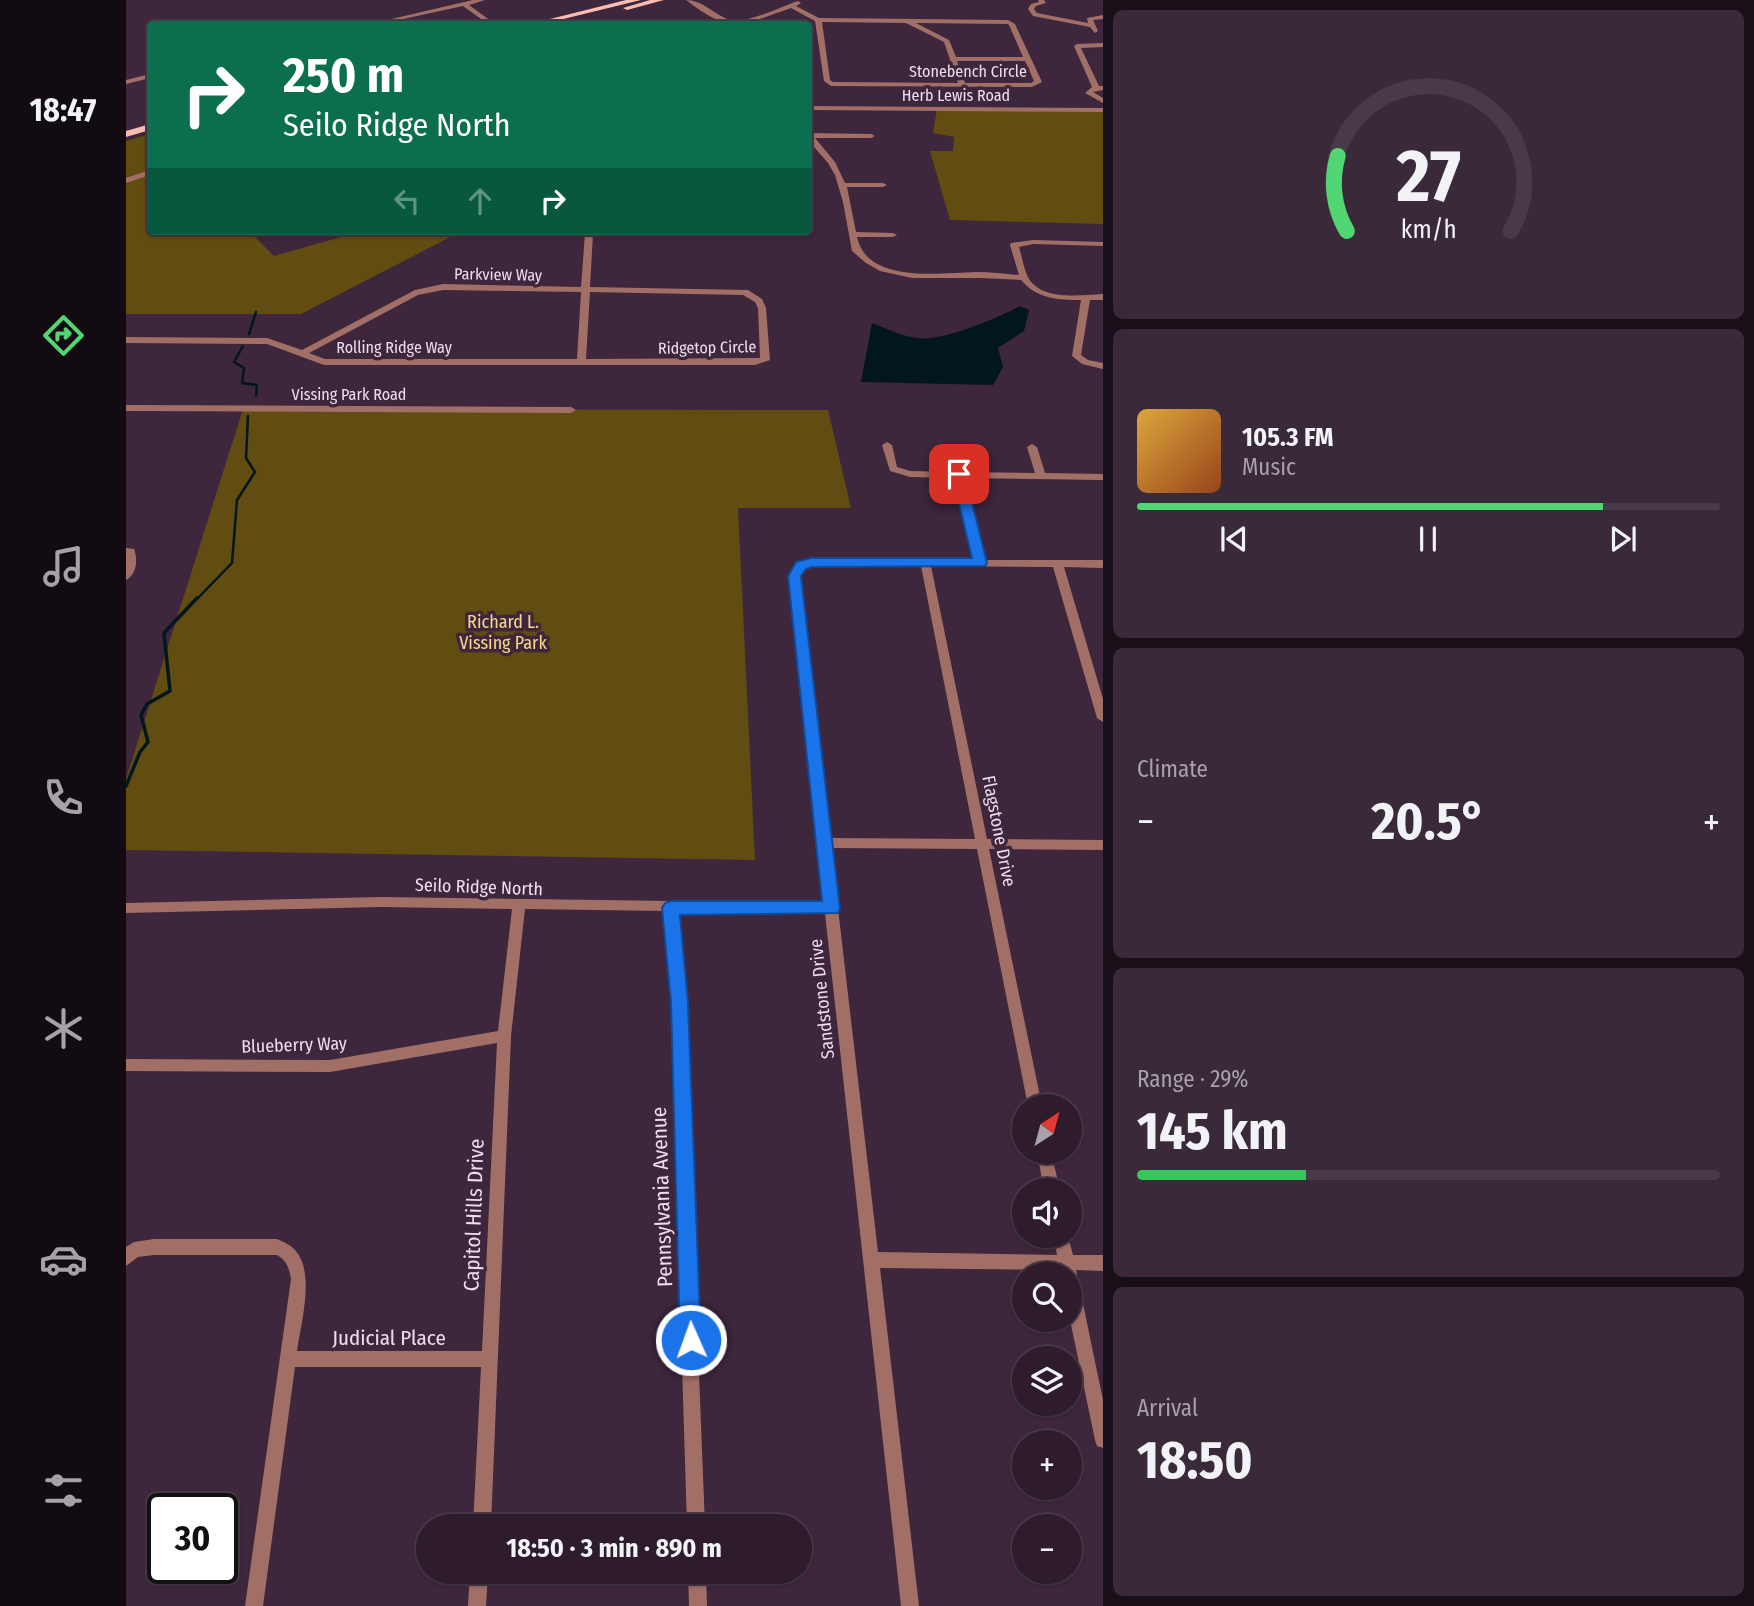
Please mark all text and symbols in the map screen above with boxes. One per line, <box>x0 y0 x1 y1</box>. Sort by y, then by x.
text: 250 m <box>283 46 404 105</box>
icon: right <box>168 49 259 140</box>
street label: Stonebench Circle <box>909 62 1027 81</box>
street label: Herb Lewis Road <box>902 86 1010 105</box>
text: 18:47 <box>29 91 97 129</box>
text: Seilo Ridge North <box>283 106 511 144</box>
text: 27 <box>1395 133 1461 220</box>
icon: left <box>388 182 426 220</box>
icon: ahead <box>461 182 499 220</box>
icon: right <box>534 182 572 220</box>
text: km/h <box>1401 214 1456 244</box>
street label: Parkview Way <box>454 264 543 285</box>
icon: directions <box>39 311 88 360</box>
street label: Ridgetop Circle <box>658 337 756 358</box>
street label: Rolling Ridge Way <box>336 338 453 357</box>
street label: Vissing Park Road <box>292 385 406 404</box>
text: 105.3 FM <box>1242 422 1334 453</box>
pin <box>929 444 989 504</box>
text: Music <box>1242 453 1296 481</box>
icon: arrive <box>940 455 978 493</box>
icon: previous <box>1215 520 1253 558</box>
icon: pause <box>1409 520 1447 558</box>
icon: next <box>1604 520 1642 558</box>
icon: music <box>39 542 88 591</box>
park label: Richard L. Vissing Park <box>459 611 547 654</box>
text: Climate <box>1137 755 1208 783</box>
icon: phone <box>39 773 88 822</box>
street label: Flagstone Drive <box>977 774 1021 889</box>
text: 20.5° <box>1371 790 1486 853</box>
text: − <box>1137 799 1154 845</box>
text: + <box>1703 799 1720 845</box>
street label: Seilo Ridge North <box>415 874 543 900</box>
street label: Sandstone Drive <box>805 938 839 1060</box>
icon: climate <box>39 1004 88 1053</box>
street label: Blueberry Way <box>241 1032 347 1058</box>
text: Range · 29% <box>1137 1065 1249 1093</box>
north arrow <box>1012 1094 1082 1164</box>
map controls <box>1012 1094 1082 1584</box>
text: 145 km <box>1137 1100 1288 1163</box>
street label: Pennsylvania Avenue <box>646 1106 678 1288</box>
street label: Capitol Hills Drive <box>458 1138 490 1292</box>
button: sound <box>1012 1178 1082 1248</box>
icon: car <box>39 1235 88 1284</box>
button: search <box>1012 1262 1082 1332</box>
position arrow <box>654 1303 728 1377</box>
street label: Judicial Place <box>332 1325 446 1351</box>
button: layers <box>1012 1346 1082 1416</box>
text: Arrival <box>1137 1394 1198 1422</box>
text: 18:50 <box>1137 1429 1253 1492</box>
button: + <box>1012 1430 1082 1500</box>
icon: filters <box>39 1466 88 1515</box>
speed limit sign: 30 <box>147 1493 238 1584</box>
button: − <box>1012 1514 1082 1584</box>
text: 18:50 · 3 min · 890 m <box>506 1533 722 1564</box>

